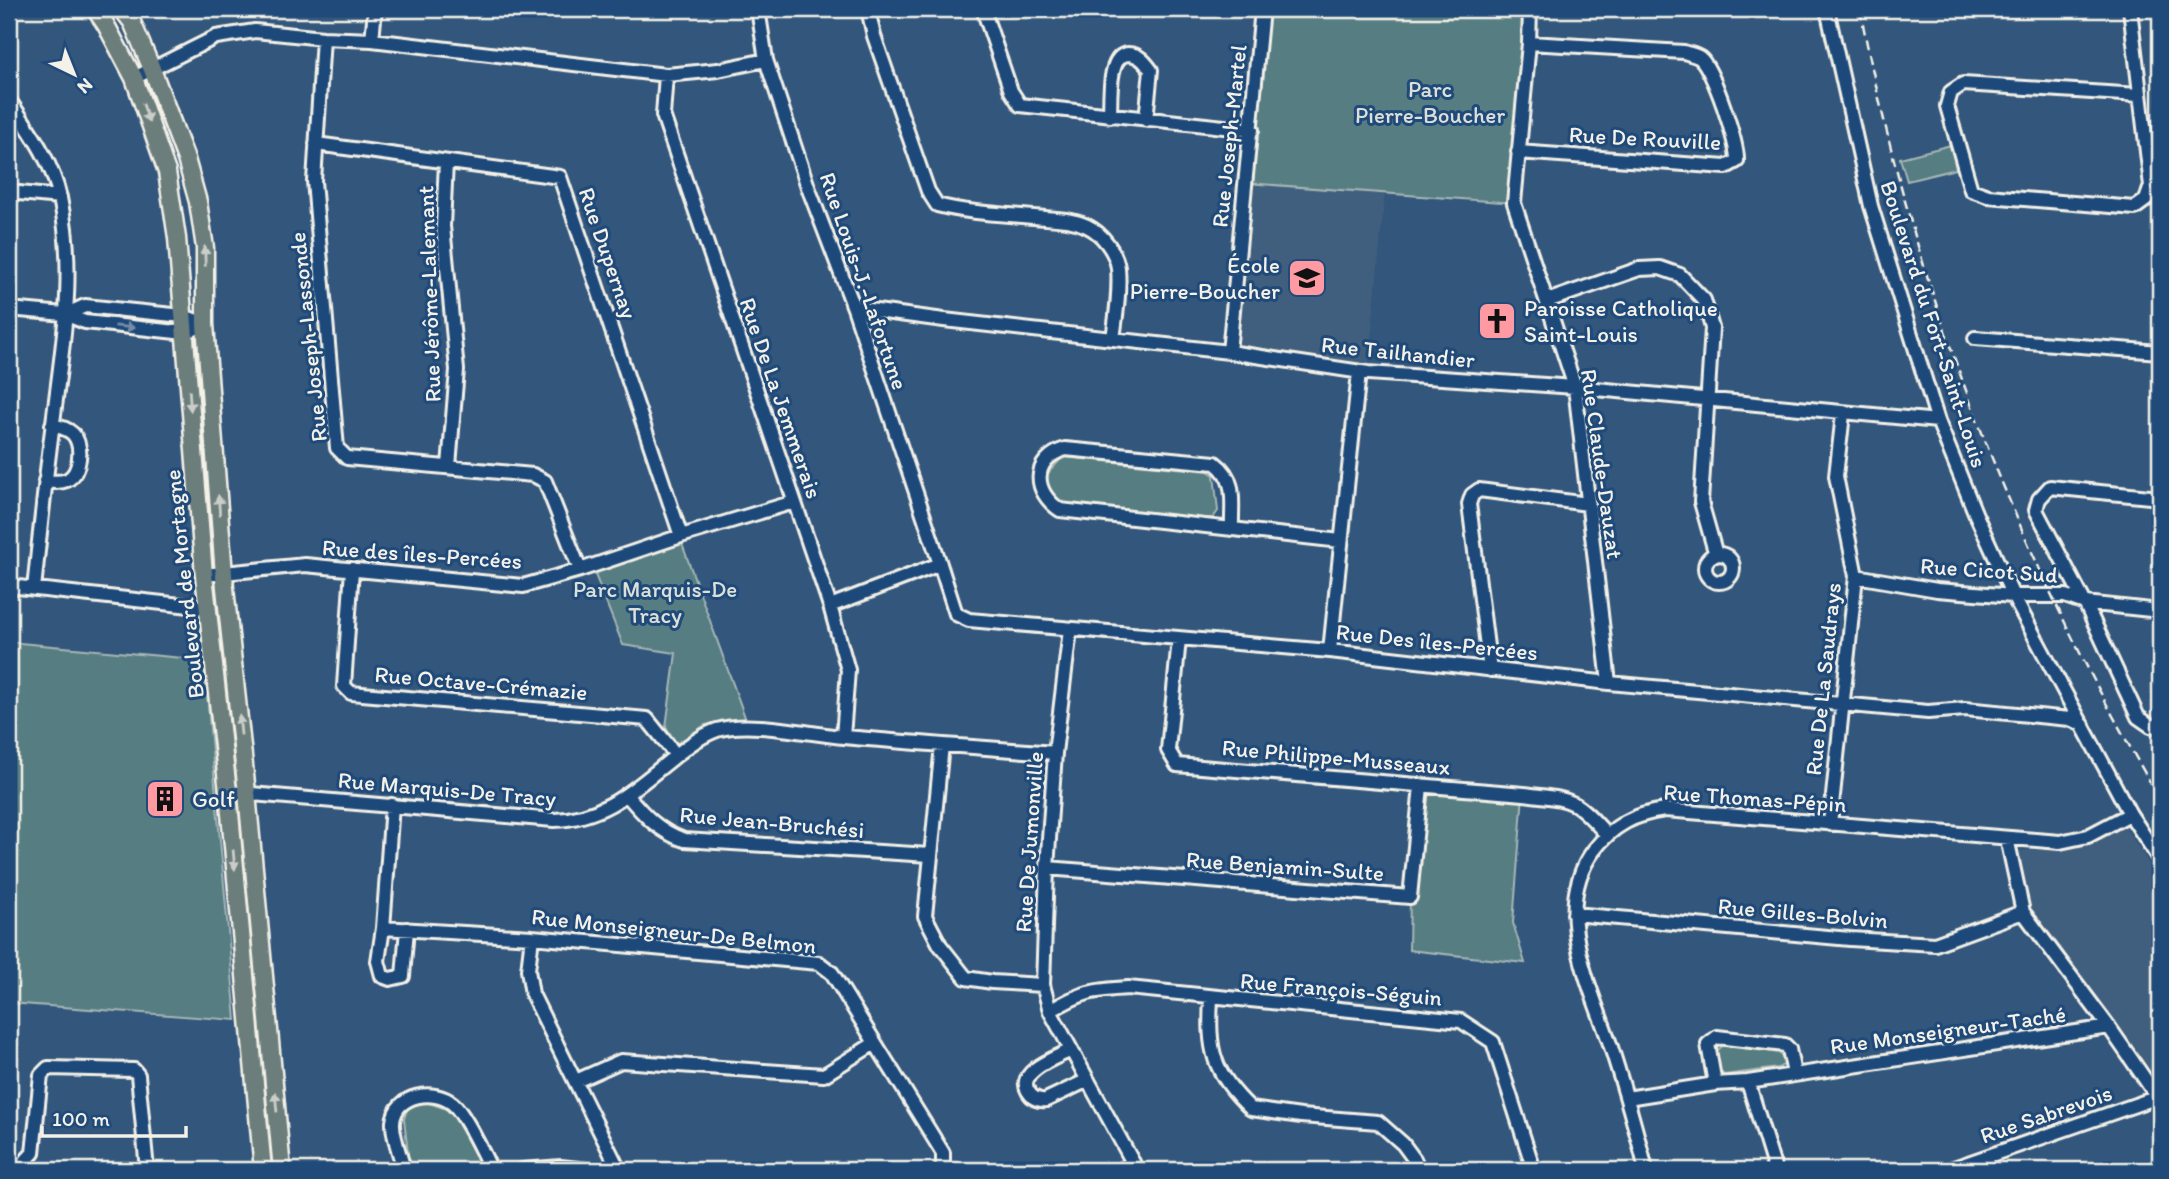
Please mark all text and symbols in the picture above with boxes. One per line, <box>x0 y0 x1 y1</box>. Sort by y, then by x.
north arrow <box>38 38 108 108</box>
street label: Rue Joseph-Martel <box>1205 43 1253 229</box>
text: N <box>73 73 98 99</box>
park label: Parc Pierre-Boucher <box>1355 75 1505 129</box>
one-way arrow <box>141 103 152 124</box>
street label: Rue De Rouville <box>1568 120 1722 156</box>
street label: Rue Louis-J.-Lafortune <box>814 169 914 393</box>
street label: Boulevard du Fort-Saint-Louis <box>1874 177 1994 471</box>
street label: Rue Dupernay <box>572 184 644 323</box>
street label: Rue Jérôme-Lalemant <box>411 185 447 403</box>
street label: Rue Joseph-Lassonde <box>283 231 333 443</box>
one-way arrow <box>199 244 211 266</box>
place label: École Pierre-Boucher <box>1130 251 1280 305</box>
school or university icon: École Pierre-Boucher <box>1286 257 1328 299</box>
street label: Rue De La Jemmerais <box>733 294 829 502</box>
place label: Paroisse Catholique Saint-Louis <box>1524 294 1718 348</box>
church icon: Paroisse Catholique Saint-Louis <box>1476 300 1518 342</box>
one-way arrow <box>114 321 136 332</box>
street label: Rue Tailhandier <box>1320 330 1476 374</box>
street label: Rue Claude-Dauzat <box>1575 367 1629 561</box>
one-way arrow <box>185 391 196 413</box>
street label: Boulevard de Mortagne <box>158 468 210 700</box>
one-way arrow <box>213 494 224 516</box>
street label: Rue des îles-Percées <box>321 533 523 575</box>
street label: Rue Cicot Sud <box>1919 551 2059 589</box>
park label: Parc Marquis-De Tracy <box>573 575 737 629</box>
street label: Rue De La Saudrays <box>1799 581 1847 777</box>
street label: Rue Des îles-Percées <box>1335 617 1539 667</box>
street label: Rue Octave-Crémazie <box>373 660 589 706</box>
one-way arrow <box>234 714 245 736</box>
street label: Rue Philippe-Musseaux <box>1221 733 1452 781</box>
street label: Rue De Jumonville <box>1009 751 1049 933</box>
street label: Rue Marquis-De Tracy <box>337 766 557 813</box>
building icon: Golf <box>144 778 186 820</box>
street label: Rue Thomas-Pépin <box>1663 778 1847 818</box>
place label: Golf <box>192 785 235 813</box>
street label: Rue Jean-Bruchési <box>679 800 865 844</box>
street label: Rue Benjamin-Sulte <box>1185 845 1385 887</box>
one-way arrow <box>229 849 240 871</box>
street label: Rue Gilles-Bolvin <box>1717 892 1889 934</box>
street label: Rue Monseigneur-De Belmon <box>530 902 818 960</box>
street label: Rue François-Séguin <box>1239 966 1443 1012</box>
street label: Rue Monseigneur-Taché <box>1828 1000 2068 1060</box>
street label: Rue Sabrevois <box>1976 1078 2116 1150</box>
one-way arrow <box>270 1091 281 1113</box>
scale bar <box>42 1095 186 1139</box>
text: 100 m <box>52 1106 110 1131</box>

